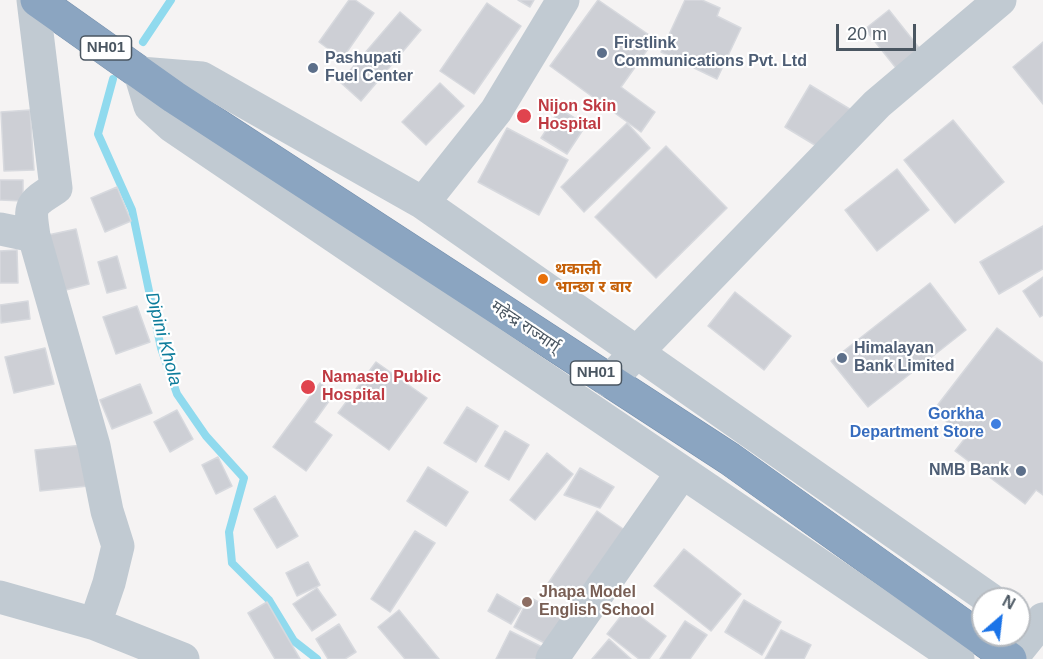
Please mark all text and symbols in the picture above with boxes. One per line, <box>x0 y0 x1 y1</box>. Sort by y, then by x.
scale bar <box>839 12 918 50</box>
text: 20 m <box>847 24 887 44</box>
place label: Firstlink Communications Pvt. Ltd <box>614 34 807 72</box>
road number: NH01 <box>80 36 132 60</box>
marker: Firstlink Communications Pvt. Ltd <box>595 46 609 60</box>
place label: Pashupati Fuel Center <box>325 49 413 87</box>
marker: Pashupati Fuel Center <box>306 61 320 75</box>
place label: Nijon Skin Hospital <box>538 97 616 135</box>
marker: Nijon Skin Hospital <box>515 107 533 125</box>
place label: थकाली भान्छा र बार <box>555 260 632 298</box>
marker: थकाली भान्छा र बार <box>536 272 550 286</box>
water label: Dipini Khola <box>140 290 186 388</box>
street label: महेन्द्र राज्मार्ग् <box>487 297 563 357</box>
place label: Himalayan Bank Limited <box>854 339 954 377</box>
marker: Himalayan Bank Limited <box>835 351 849 365</box>
road number: NH01 <box>570 361 622 385</box>
place label: Namaste Public Hospital <box>322 368 441 406</box>
marker: Namaste Public Hospital <box>299 378 317 396</box>
place label: Gorkha Department Store <box>850 405 984 443</box>
marker: Gorkha Department Store <box>989 417 1003 431</box>
place label: NMB Bank <box>929 461 1009 481</box>
marker: NMB Bank <box>1014 464 1028 478</box>
place label: Jhapa Model English School <box>539 583 655 621</box>
north arrow <box>971 587 1031 647</box>
text: N <box>1000 592 1018 613</box>
marker: Jhapa Model English School <box>520 595 534 609</box>

